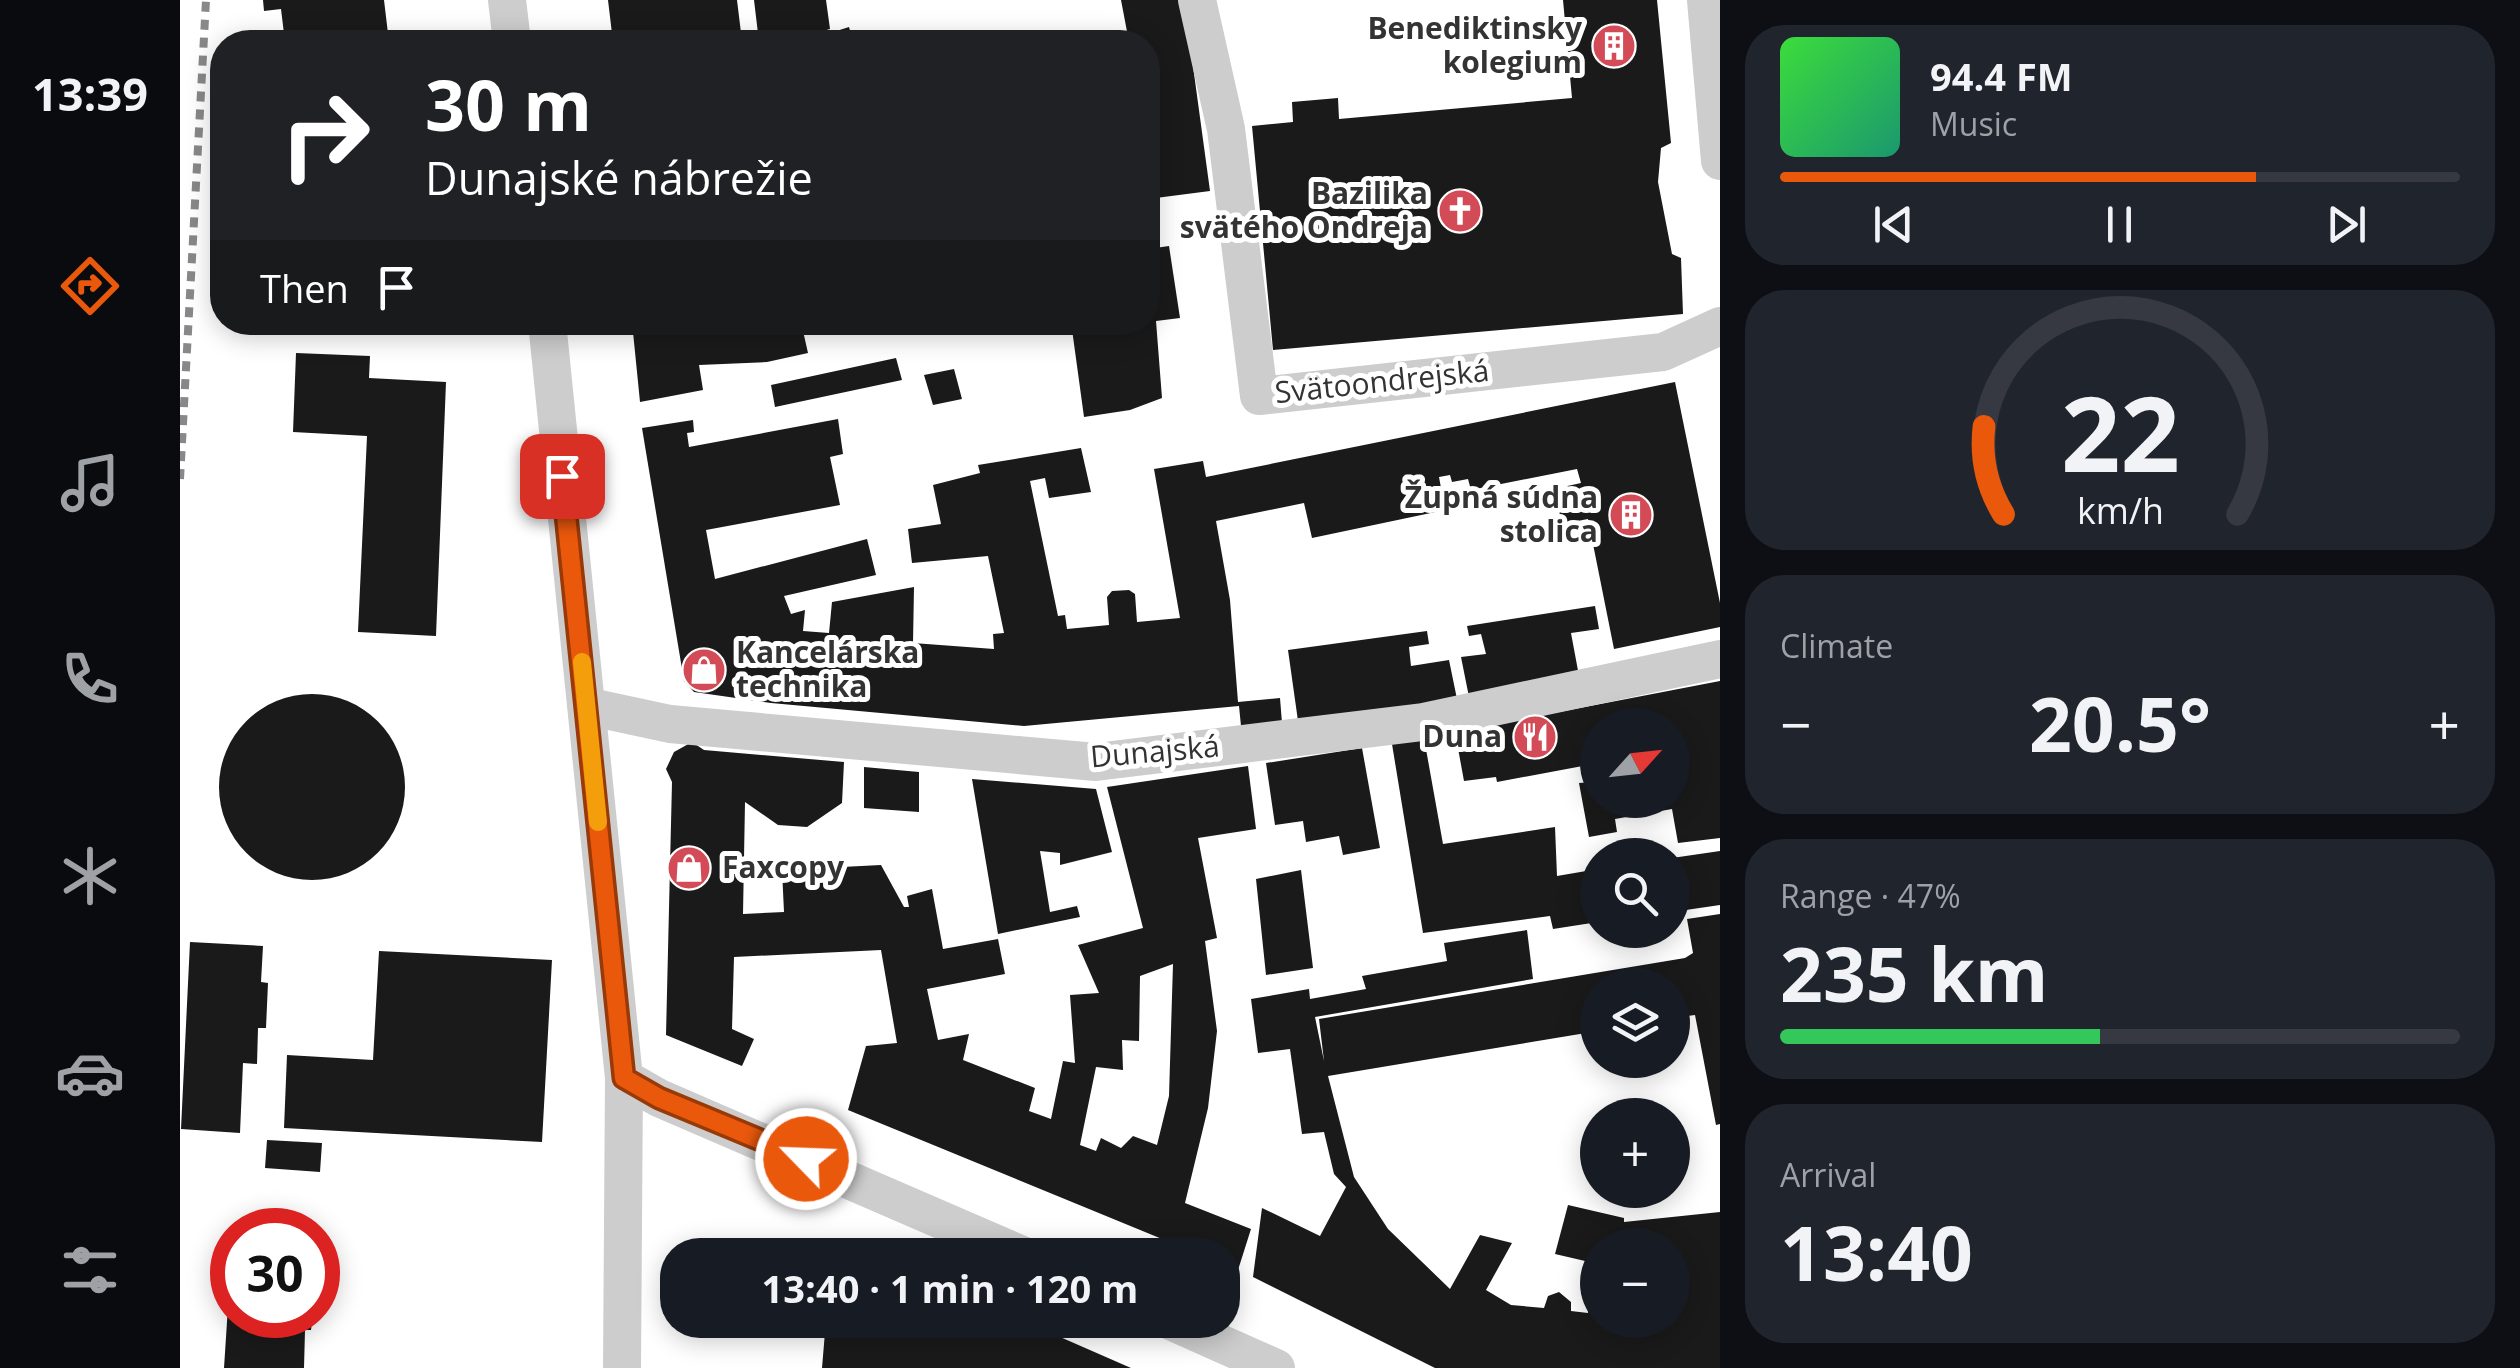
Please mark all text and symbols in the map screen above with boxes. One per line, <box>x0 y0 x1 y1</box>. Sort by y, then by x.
place label: Benediktinsky kolegium <box>1367 7 1583 82</box>
building icon: Benediktinsky kolegium <box>1591 23 1637 69</box>
text: 94.4 FM <box>1930 50 2073 102</box>
text: 30 m <box>425 56 592 152</box>
text: 13:39 <box>32 63 148 124</box>
icon: right <box>260 70 390 200</box>
text: Music <box>1930 102 2017 145</box>
text: Dunajské nábrežie <box>425 147 813 208</box>
place label: Bazilika svätého Ondreja <box>1180 172 1428 247</box>
church icon: Bazilika svätého Ondreja <box>1437 188 1483 234</box>
icon: previous <box>1866 197 1921 252</box>
icon: pause <box>2092 197 2147 252</box>
icon: next <box>2319 197 2374 252</box>
icon: directions <box>55 251 125 321</box>
icon: arrive <box>369 260 424 315</box>
text: Then <box>260 262 349 314</box>
street label: Svätoondrejská <box>1273 349 1491 412</box>
text: 22 <box>2061 361 2179 502</box>
pin <box>520 434 605 519</box>
icon: music <box>55 448 125 518</box>
icon: arrive <box>535 449 590 504</box>
place label: Župná súdna stolica <box>1405 476 1598 551</box>
text: km/h <box>2077 486 2163 534</box>
building icon: Župná súdna stolica <box>1608 492 1654 538</box>
text: Climate <box>1780 624 1893 667</box>
place label: Kancelárska technika <box>736 631 919 706</box>
icon: phone <box>55 644 125 714</box>
shop icon: Kancelárska technika <box>681 647 727 693</box>
text: 20.5° <box>2029 672 2211 774</box>
text: − <box>1780 686 1811 761</box>
text: + <box>2429 686 2460 761</box>
north arrow <box>1580 708 1690 818</box>
map controls <box>1580 708 1690 1338</box>
restaurant icon: Duna <box>1512 714 1558 760</box>
place label: Duna <box>1422 715 1502 756</box>
street label: Dunajská <box>1089 724 1221 777</box>
button: search <box>1580 838 1690 948</box>
icon: climate <box>55 841 125 911</box>
shop icon: Faxcopy <box>666 845 712 891</box>
place label: Faxcopy <box>722 846 845 887</box>
text: Range · 47% <box>1780 874 1961 917</box>
text: 235 km <box>1780 922 2048 1024</box>
button: layers <box>1580 968 1690 1078</box>
icon: car <box>55 1038 125 1108</box>
button: + <box>1580 1098 1690 1208</box>
position arrow <box>754 1107 858 1211</box>
text: Arrival <box>1780 1153 1876 1196</box>
text: 13:40 <box>1780 1201 1973 1303</box>
speed limit sign: 30 <box>210 1208 340 1338</box>
button: − <box>1580 1228 1690 1338</box>
icon: filters <box>55 1235 125 1305</box>
text: 13:40 · 1 min · 120 m <box>762 1262 1138 1314</box>

